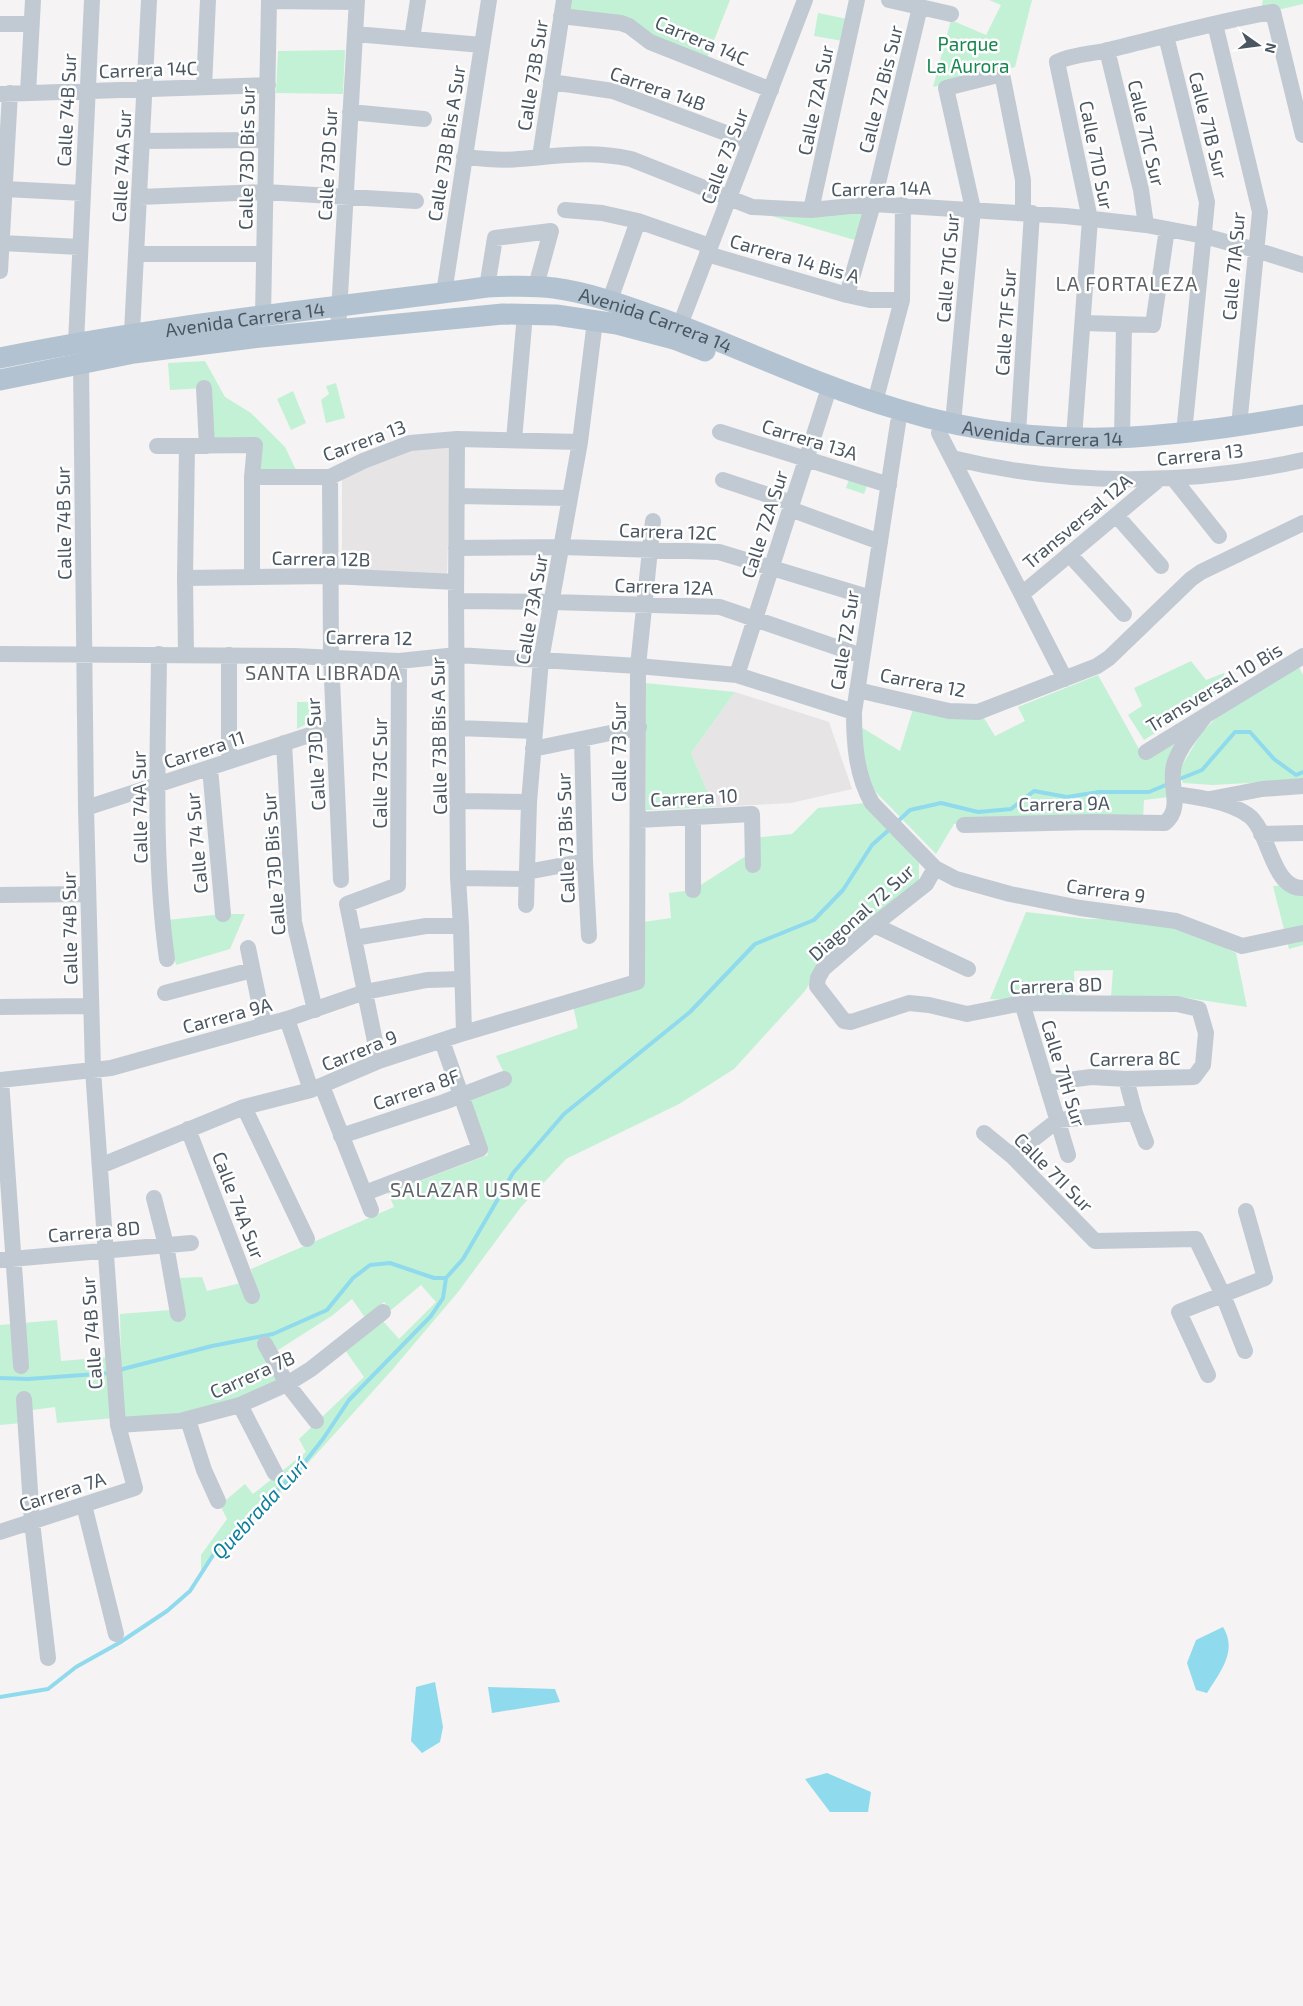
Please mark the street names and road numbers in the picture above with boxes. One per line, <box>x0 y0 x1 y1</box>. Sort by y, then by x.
street label: Carrera 14C <box>652 10 752 70</box>
street label: Calle 73B Sur <box>512 17 552 132</box>
street label: Calle 72 Bis Sur <box>853 22 907 155</box>
street label: Calle 72A Sur <box>792 42 838 157</box>
street label: Calle 74B Sur <box>52 52 80 167</box>
street label: Carrera 14C <box>98 56 198 82</box>
street label: Carrera 14B <box>607 61 709 115</box>
street label: Calle 73B Bis A Sur <box>422 63 470 223</box>
street label: Calle 71B Sur <box>1185 69 1233 181</box>
street label: Calle 71C Sur <box>1124 78 1170 189</box>
street label: Calle 73D Bis Sur <box>233 86 259 230</box>
street label: Calle 71D Sur <box>1075 99 1119 212</box>
street label: Calle 73 Sur <box>695 105 753 207</box>
street label: Calle 73D Sur <box>313 106 341 221</box>
street label: Calle 74A Sur <box>107 109 135 223</box>
street label: Carrera 14A <box>831 176 931 200</box>
street label: Calle 71A Sur <box>1217 210 1249 321</box>
street label: Calle 71G Sur <box>931 212 963 324</box>
street label: Carrera 14 Bis A <box>727 228 863 288</box>
street label: Calle 71F Sur <box>990 267 1020 376</box>
street label: Avenida Carrera 14 <box>577 282 736 357</box>
street label: Avenida Carrera 14 <box>163 296 326 341</box>
street label: Carrera 13 <box>319 414 409 466</box>
street label: Carrera 13A <box>759 414 861 464</box>
street label: Avenida Carrera 14 <box>961 414 1123 450</box>
street label: Carrera 13 <box>1156 438 1244 470</box>
street label: Calle 74B Sur <box>51 466 75 580</box>
street label: Calle 72A Sur <box>736 467 792 581</box>
street label: Transversal 12A <box>1018 469 1136 573</box>
street label: Carrera 12C <box>619 518 717 544</box>
street label: Carrera 12B <box>271 546 371 570</box>
street label: Calle 73A Sur <box>510 551 552 666</box>
street label: Carrera 12A <box>614 573 714 599</box>
street label: Calle 72 Sur <box>825 588 863 692</box>
street label: Carrera 12 <box>325 625 413 649</box>
street label: Transversal 10 Bis <box>1142 637 1286 737</box>
street label: Calle 73B Bis A Sur <box>425 656 451 815</box>
street label: Carrera 12 <box>878 662 968 702</box>
street label: Calle 73D Sur <box>301 696 329 811</box>
street label: Calle 73 Sur <box>607 701 630 802</box>
street label: Calle 73C Sur <box>368 717 391 829</box>
street label: Carrera 11 <box>161 725 247 773</box>
street label: Calle 74A Sur <box>127 750 151 864</box>
street label: Calle 73 Bis Sur <box>551 772 579 904</box>
street label: Carrera 10 <box>650 783 738 811</box>
street label: Calle 74 Sur <box>180 791 212 895</box>
street label: Calle 73D Bis Sur <box>256 791 289 936</box>
street label: Carrera 9A <box>1018 791 1110 815</box>
street label: Diagonal 72 Sur <box>804 858 919 965</box>
street label: Calle 74B Sur <box>57 871 81 985</box>
street label: Carrera 9 <box>1065 873 1147 907</box>
street label: Carrera 8D <box>1009 972 1103 998</box>
street label: Carrera 9A <box>180 992 274 1038</box>
street label: Calle 71H Sur <box>1037 1017 1091 1129</box>
street label: Carrera 9 <box>318 1024 400 1076</box>
street label: Carrera 8C <box>1089 1046 1181 1070</box>
street label: Carrera 8F <box>369 1063 463 1115</box>
street label: Calle 71I Sur <box>1010 1128 1099 1217</box>
street label: Calle 74A Sur <box>208 1148 270 1262</box>
street label: Carrera 8D <box>47 1215 141 1247</box>
street label: Calle 74B Sur <box>76 1275 106 1390</box>
street label: Carrera 7B <box>206 1345 298 1403</box>
street label: Carrera 7A <box>16 1466 108 1516</box>

